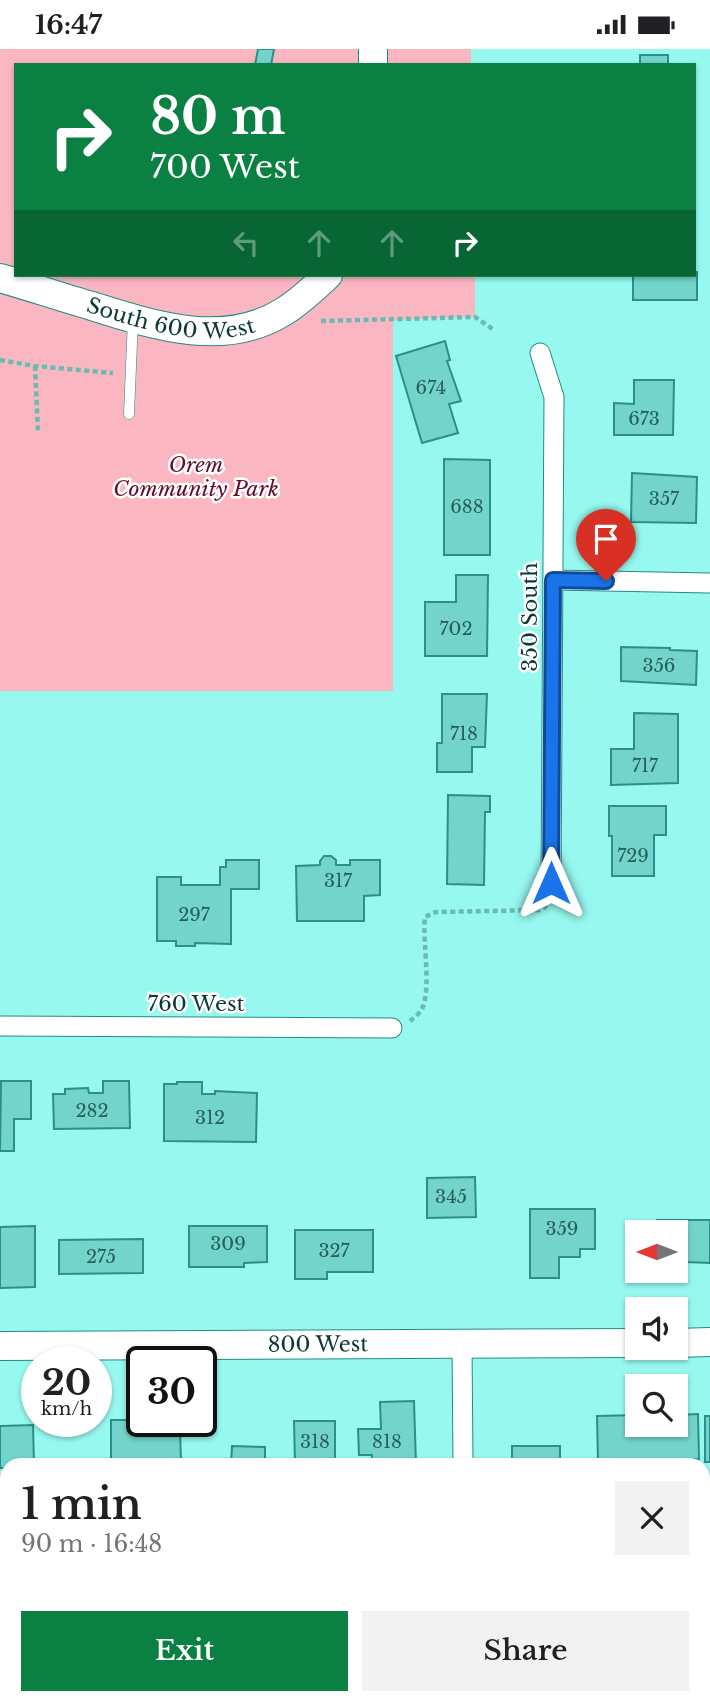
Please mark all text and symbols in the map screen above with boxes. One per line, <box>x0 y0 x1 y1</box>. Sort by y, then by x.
text: 16:47 <box>35 9 102 41</box>
text: 80 m <box>150 86 285 147</box>
icon: right <box>35 91 126 182</box>
text: 700 West <box>150 147 300 187</box>
icon: left <box>227 224 265 262</box>
icon: ahead <box>300 224 338 262</box>
icon: ahead <box>373 224 411 262</box>
icon: right <box>446 224 484 262</box>
street label: South 600 West <box>84 292 258 345</box>
house number: 674 <box>416 377 446 399</box>
house number: 673 <box>628 408 660 430</box>
park label: Orem Community Park <box>113 452 279 502</box>
house number: 357 <box>649 488 680 510</box>
house number: 688 <box>450 496 484 518</box>
pin <box>576 509 636 581</box>
icon: arrive <box>587 520 625 558</box>
street label: 350 South <box>517 562 543 672</box>
house number: 702 <box>440 618 472 640</box>
house number: 356 <box>643 655 675 677</box>
house number: 718 <box>450 723 478 745</box>
house number: 717 <box>632 755 659 777</box>
house number: 729 <box>617 845 649 867</box>
position arrow <box>514 846 588 920</box>
house number: 317 <box>324 870 353 892</box>
house number: 297 <box>178 904 211 926</box>
street label: 760 West <box>148 991 244 1017</box>
house number: 282 <box>75 1100 109 1122</box>
house number: 312 <box>195 1107 225 1129</box>
house number: 345 <box>435 1186 467 1208</box>
house number: 359 <box>546 1218 578 1240</box>
north arrow <box>625 1220 688 1283</box>
map controls <box>625 1220 688 1437</box>
house number: 309 <box>210 1233 246 1255</box>
house number: 327 <box>318 1240 351 1262</box>
house number: 275 <box>86 1246 116 1268</box>
button: sound <box>625 1297 688 1360</box>
street label: 800 West <box>268 1331 368 1358</box>
speed limit sign: 30 <box>126 1346 217 1437</box>
text: 20 <box>42 1361 91 1404</box>
button: search <box>625 1374 688 1437</box>
text: km/h <box>41 1398 92 1420</box>
house number: 318 <box>300 1431 330 1453</box>
house number: 818 <box>372 1431 402 1453</box>
text: 1 min <box>21 1478 142 1530</box>
button: close <box>615 1481 689 1555</box>
text: 90 m · 16:48 <box>21 1530 162 1558</box>
button: Exit <box>21 1611 348 1691</box>
button: Share <box>362 1611 689 1691</box>

